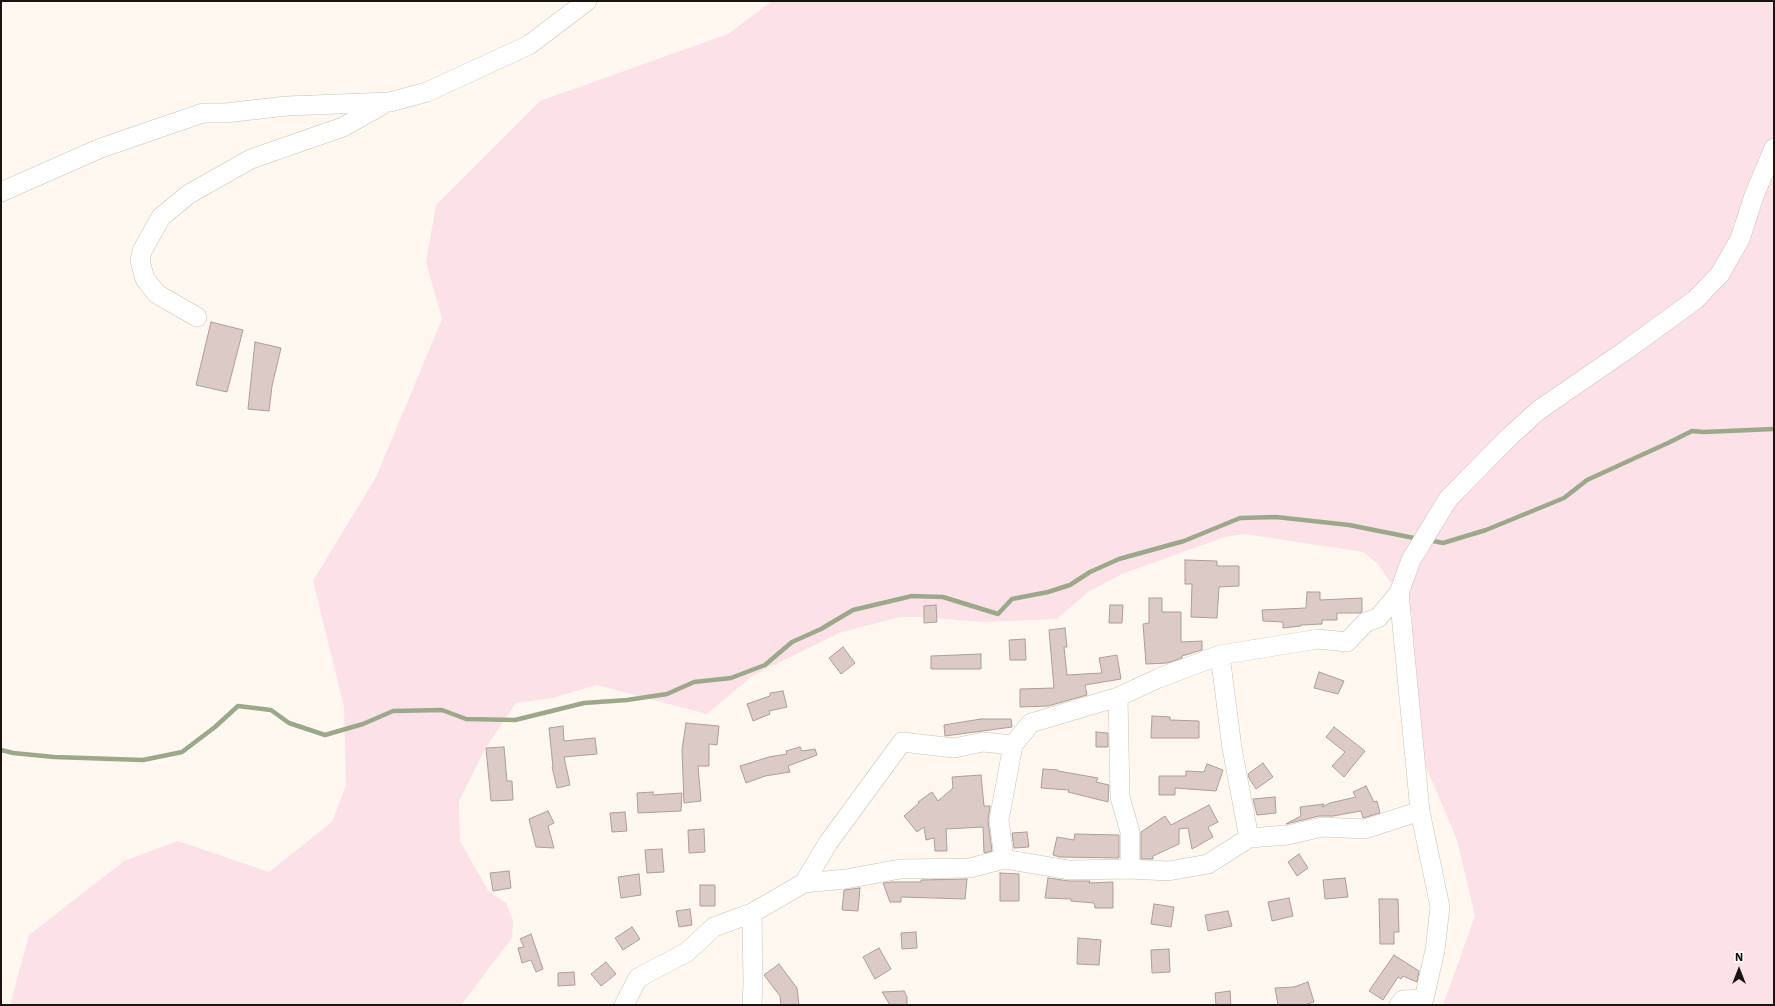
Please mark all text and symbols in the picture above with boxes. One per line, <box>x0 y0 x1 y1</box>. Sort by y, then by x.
north arrow <box>1719 950 1759 990</box>
text: N <box>1735 951 1743 964</box>

